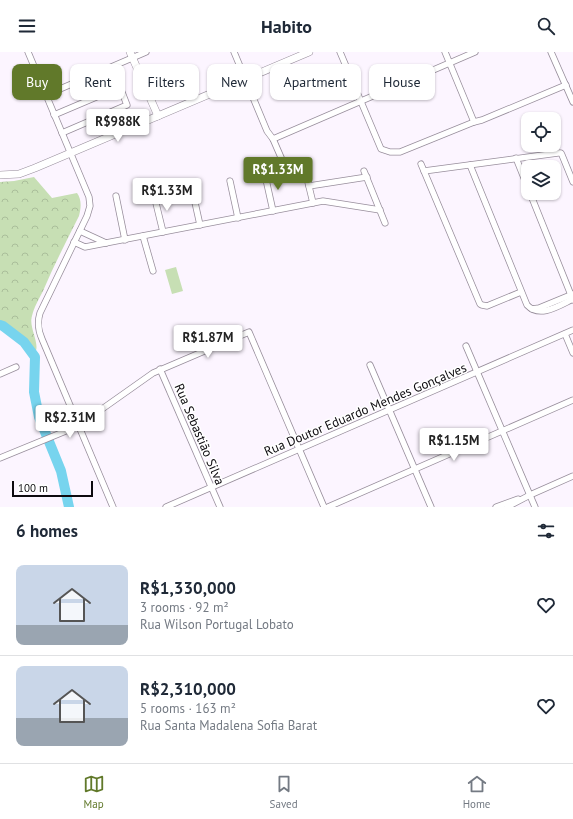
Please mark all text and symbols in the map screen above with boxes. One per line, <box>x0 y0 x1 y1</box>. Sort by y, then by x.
icon: menu <box>16 15 38 37</box>
text: Habito <box>261 15 312 38</box>
icon: search <box>535 15 557 37</box>
chip: Buy <box>12 64 62 100</box>
chip: Rent <box>70 64 125 100</box>
chip: Filters <box>133 64 199 100</box>
chip: New <box>207 64 262 100</box>
chip: Apartment <box>270 64 361 100</box>
chip: House <box>369 64 435 100</box>
pin: R$988K <box>85 109 151 143</box>
map controls <box>521 112 561 200</box>
button: locate <box>521 112 561 152</box>
text: R$988K <box>95 113 141 130</box>
pin: R$1.33M <box>241 157 315 191</box>
button: layers <box>521 160 561 200</box>
text: R$1.33M <box>253 161 303 178</box>
pin: R$1.33M <box>130 178 204 212</box>
text: R$1.33M <box>142 182 192 199</box>
pin: R$1.87M <box>171 325 245 359</box>
text: R$1.87M <box>183 329 233 346</box>
street label: Rua Doutor Eduardo Mendes Gonçalves <box>261 359 469 460</box>
street label: Rua Sebastião Silva <box>170 381 229 488</box>
pin: R$2.31M <box>33 405 107 439</box>
text: R$2.31M <box>45 409 95 426</box>
pin: R$1.15M <box>417 428 491 462</box>
text: R$1.15M <box>429 432 479 449</box>
scale bar <box>12 479 93 498</box>
text: 100 m <box>18 481 48 495</box>
text: 6 homes <box>16 520 78 542</box>
icon: filters <box>535 520 557 542</box>
text: R$1,330,000 <box>140 577 236 599</box>
icon: home <box>48 581 96 629</box>
icon: heart <box>535 594 557 616</box>
text: 3 rooms · 92 m² <box>140 599 229 616</box>
text: Rua Wilson Portugal Lobato <box>140 616 294 633</box>
text: R$2,310,000 <box>140 678 236 700</box>
icon: home <box>48 682 96 730</box>
icon: heart <box>535 695 557 717</box>
text: 5 rooms · 163 m² <box>140 700 236 717</box>
text: Rua Santa Madalena Sofia Barat <box>140 717 317 734</box>
tab: Map <box>83 773 105 811</box>
tab: Saved <box>270 773 298 811</box>
tab: Home <box>463 773 490 811</box>

